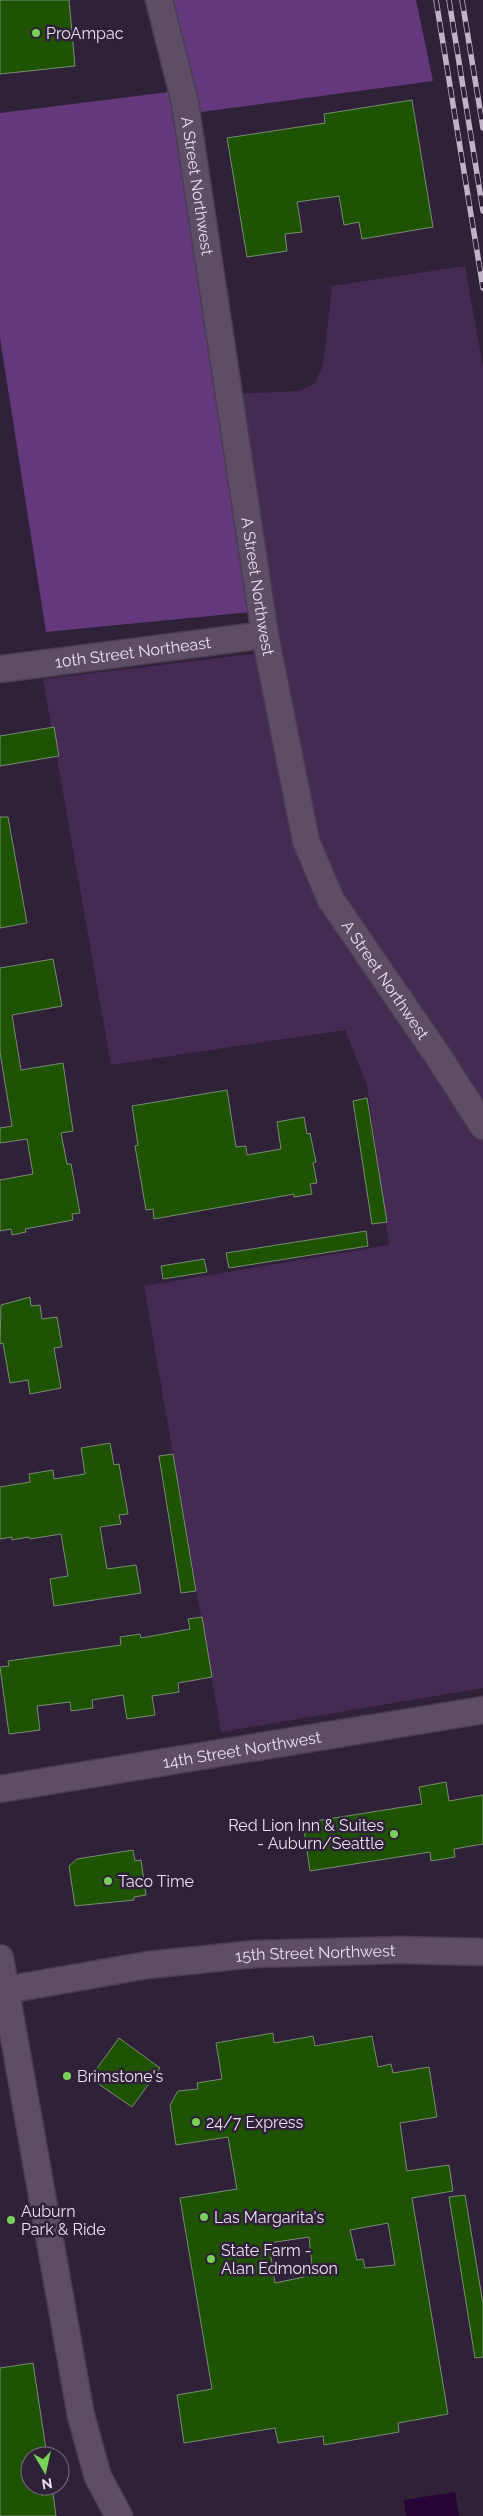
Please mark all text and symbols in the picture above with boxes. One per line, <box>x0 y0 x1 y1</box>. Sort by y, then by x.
place label: ProAmpac <box>46 24 124 43</box>
marker: ProAmpac <box>30 27 42 39</box>
street label: A Street Northwest <box>178 115 217 257</box>
street label: A Street Northwest <box>238 516 279 658</box>
street label: 10th Street Northeast <box>54 632 213 671</box>
street label: A Street Northwest <box>338 917 433 1043</box>
street label: 14th Street Northwest <box>161 1727 323 1772</box>
place label: Red Lion Inn & Suites - Auburn/Seattle <box>228 1816 384 1853</box>
marker: Red Lion Inn & Suites - Auburn/Seattle <box>388 1828 400 1840</box>
place label: Taco Time <box>118 1872 194 1891</box>
marker: Taco Time <box>102 1875 114 1887</box>
street label: 15th Street Northwest <box>234 1941 396 1965</box>
place label: Brimstone's <box>77 2067 163 2086</box>
marker: Brimstone's <box>61 2070 73 2082</box>
place label: 24/7 Express <box>206 2113 304 2132</box>
marker: 24/7 Express <box>190 2116 202 2128</box>
place label: Auburn Park & Ride <box>21 2202 106 2239</box>
place label: Las Margarita's <box>214 2208 324 2227</box>
marker: Las Margarita's <box>198 2211 210 2223</box>
marker: Auburn Park & Ride <box>5 2214 17 2226</box>
place label: State Farm - Alan Edmonson <box>221 2241 338 2278</box>
marker: State Farm - Alan Edmonson <box>205 2253 217 2265</box>
north arrow <box>20 2446 70 2496</box>
text: N <box>41 2475 54 2493</box>

